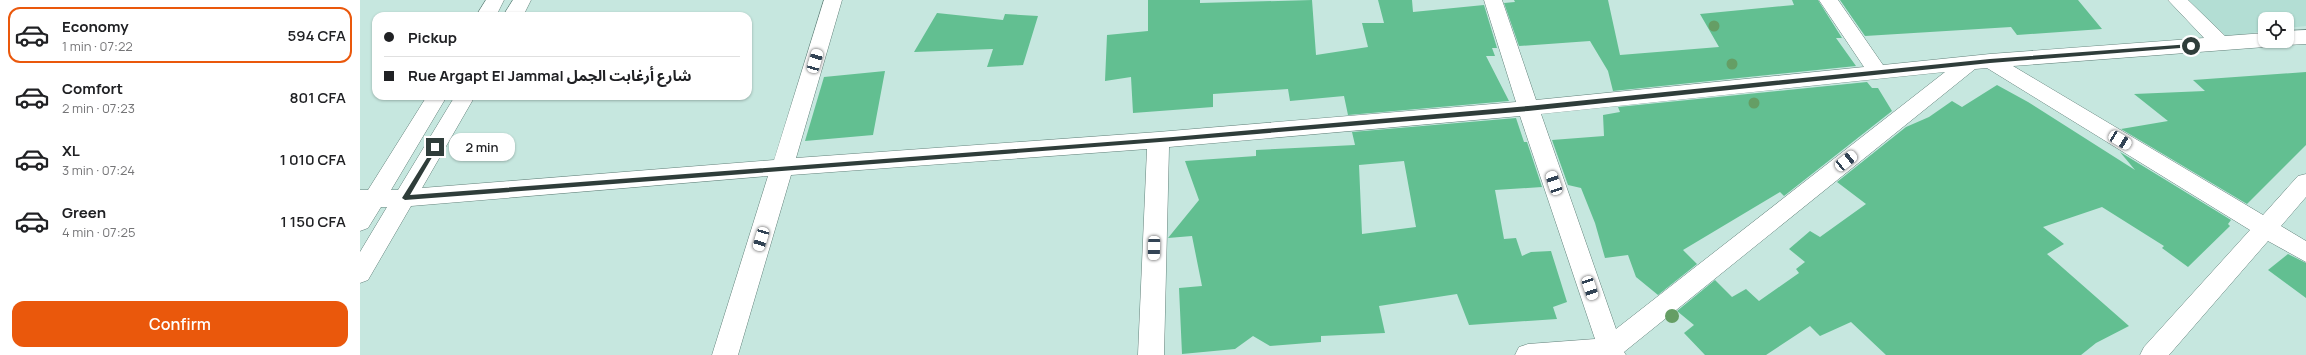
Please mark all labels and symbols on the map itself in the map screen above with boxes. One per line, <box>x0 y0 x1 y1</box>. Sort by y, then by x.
route start <box>2182 37 2200 55</box>
car <box>806 48 824 74</box>
car <box>2107 129 2133 151</box>
callout: 2 min <box>449 133 515 161</box>
route end <box>426 138 444 156</box>
car <box>1833 149 1859 173</box>
car <box>1544 170 1564 196</box>
car <box>752 226 770 252</box>
car <box>1148 236 1160 260</box>
car <box>1580 275 1600 301</box>

